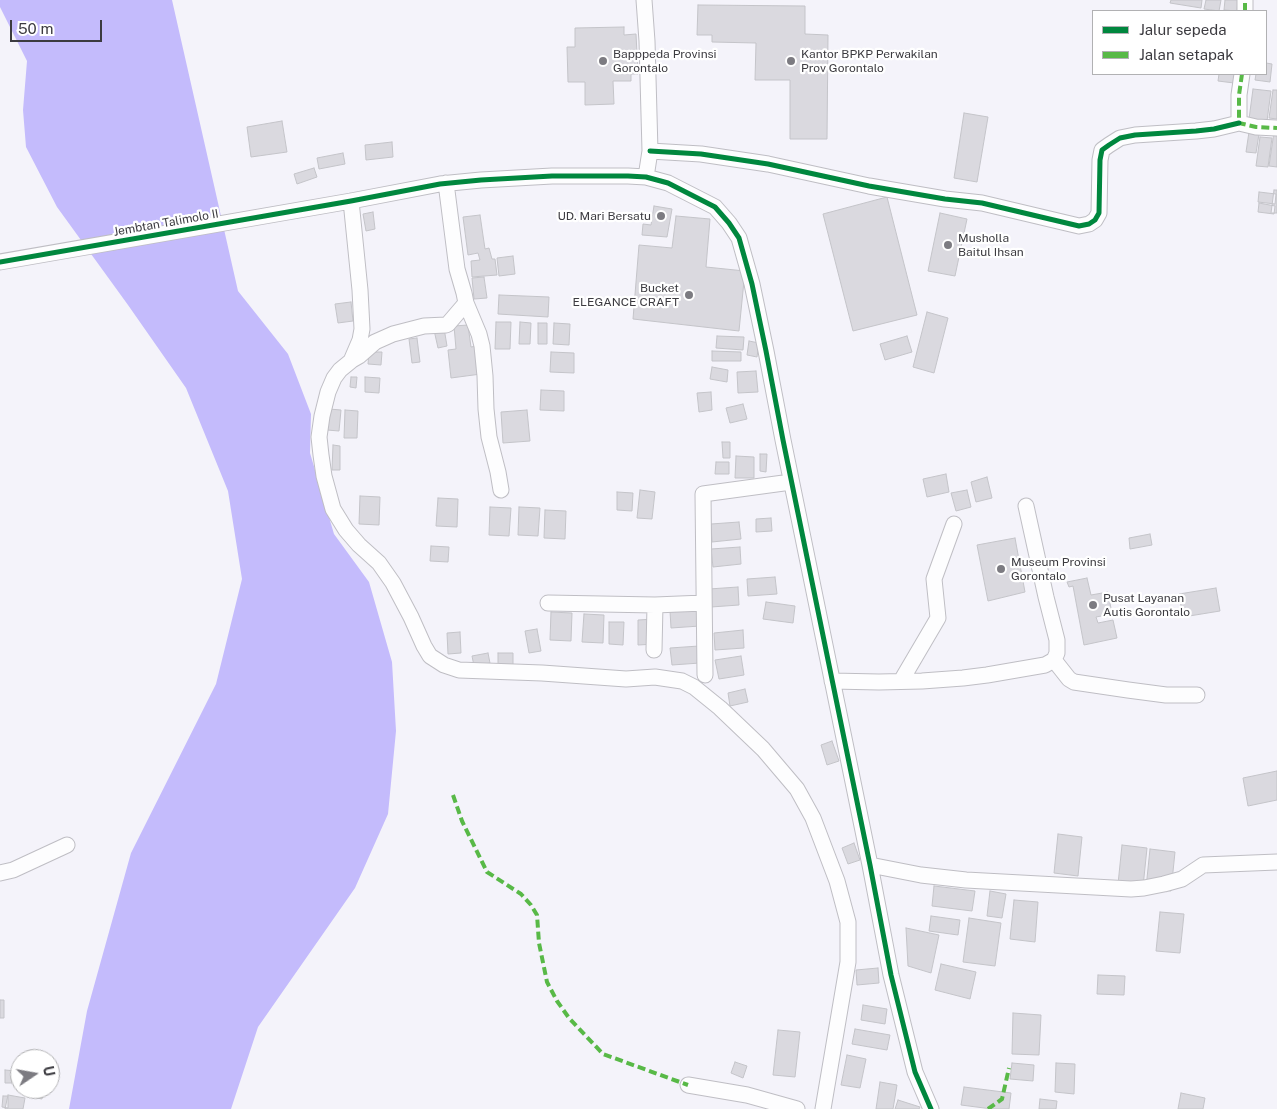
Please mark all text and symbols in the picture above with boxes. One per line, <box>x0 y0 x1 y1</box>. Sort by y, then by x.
scale bar <box>12 10 105 42</box>
legend <box>1092 10 1267 75</box>
text: 50 m <box>18 20 53 37</box>
text: Jalur sepeda <box>1139 21 1227 38</box>
text: Jalan setapak <box>1139 46 1234 63</box>
place label: Bapppeda Provinsi Gorontalo <box>613 47 717 75</box>
place label: Kantor BPKP Perwakilan Prov Gorontalo <box>801 47 938 75</box>
marker: Bapppeda Provinsi Gorontalo <box>597 55 609 67</box>
marker: Kantor BPKP Perwakilan Prov Gorontalo <box>785 55 797 67</box>
street label: Jembtan Talimolo II <box>112 207 220 239</box>
place label: UD. Mari Bersatu <box>557 209 651 223</box>
marker: UD. Mari Bersatu <box>655 210 667 222</box>
place label: Musholla Baitul Ihsan <box>958 231 1024 259</box>
marker: Musholla Baitul Ihsan <box>942 239 954 251</box>
place label: Bucket ELEGANCE CRAFT <box>573 281 679 309</box>
marker: Bucket ELEGANCE CRAFT <box>683 289 695 301</box>
place label: Museum Provinsi Gorontalo <box>1011 555 1106 583</box>
marker: Museum Provinsi Gorontalo <box>995 563 1007 575</box>
place label: Pusat Layanan Autis Gorontalo <box>1103 591 1190 619</box>
marker: Pusat Layanan Autis Gorontalo <box>1087 599 1099 611</box>
north arrow <box>10 1049 60 1099</box>
text: U <box>40 1064 58 1078</box>

